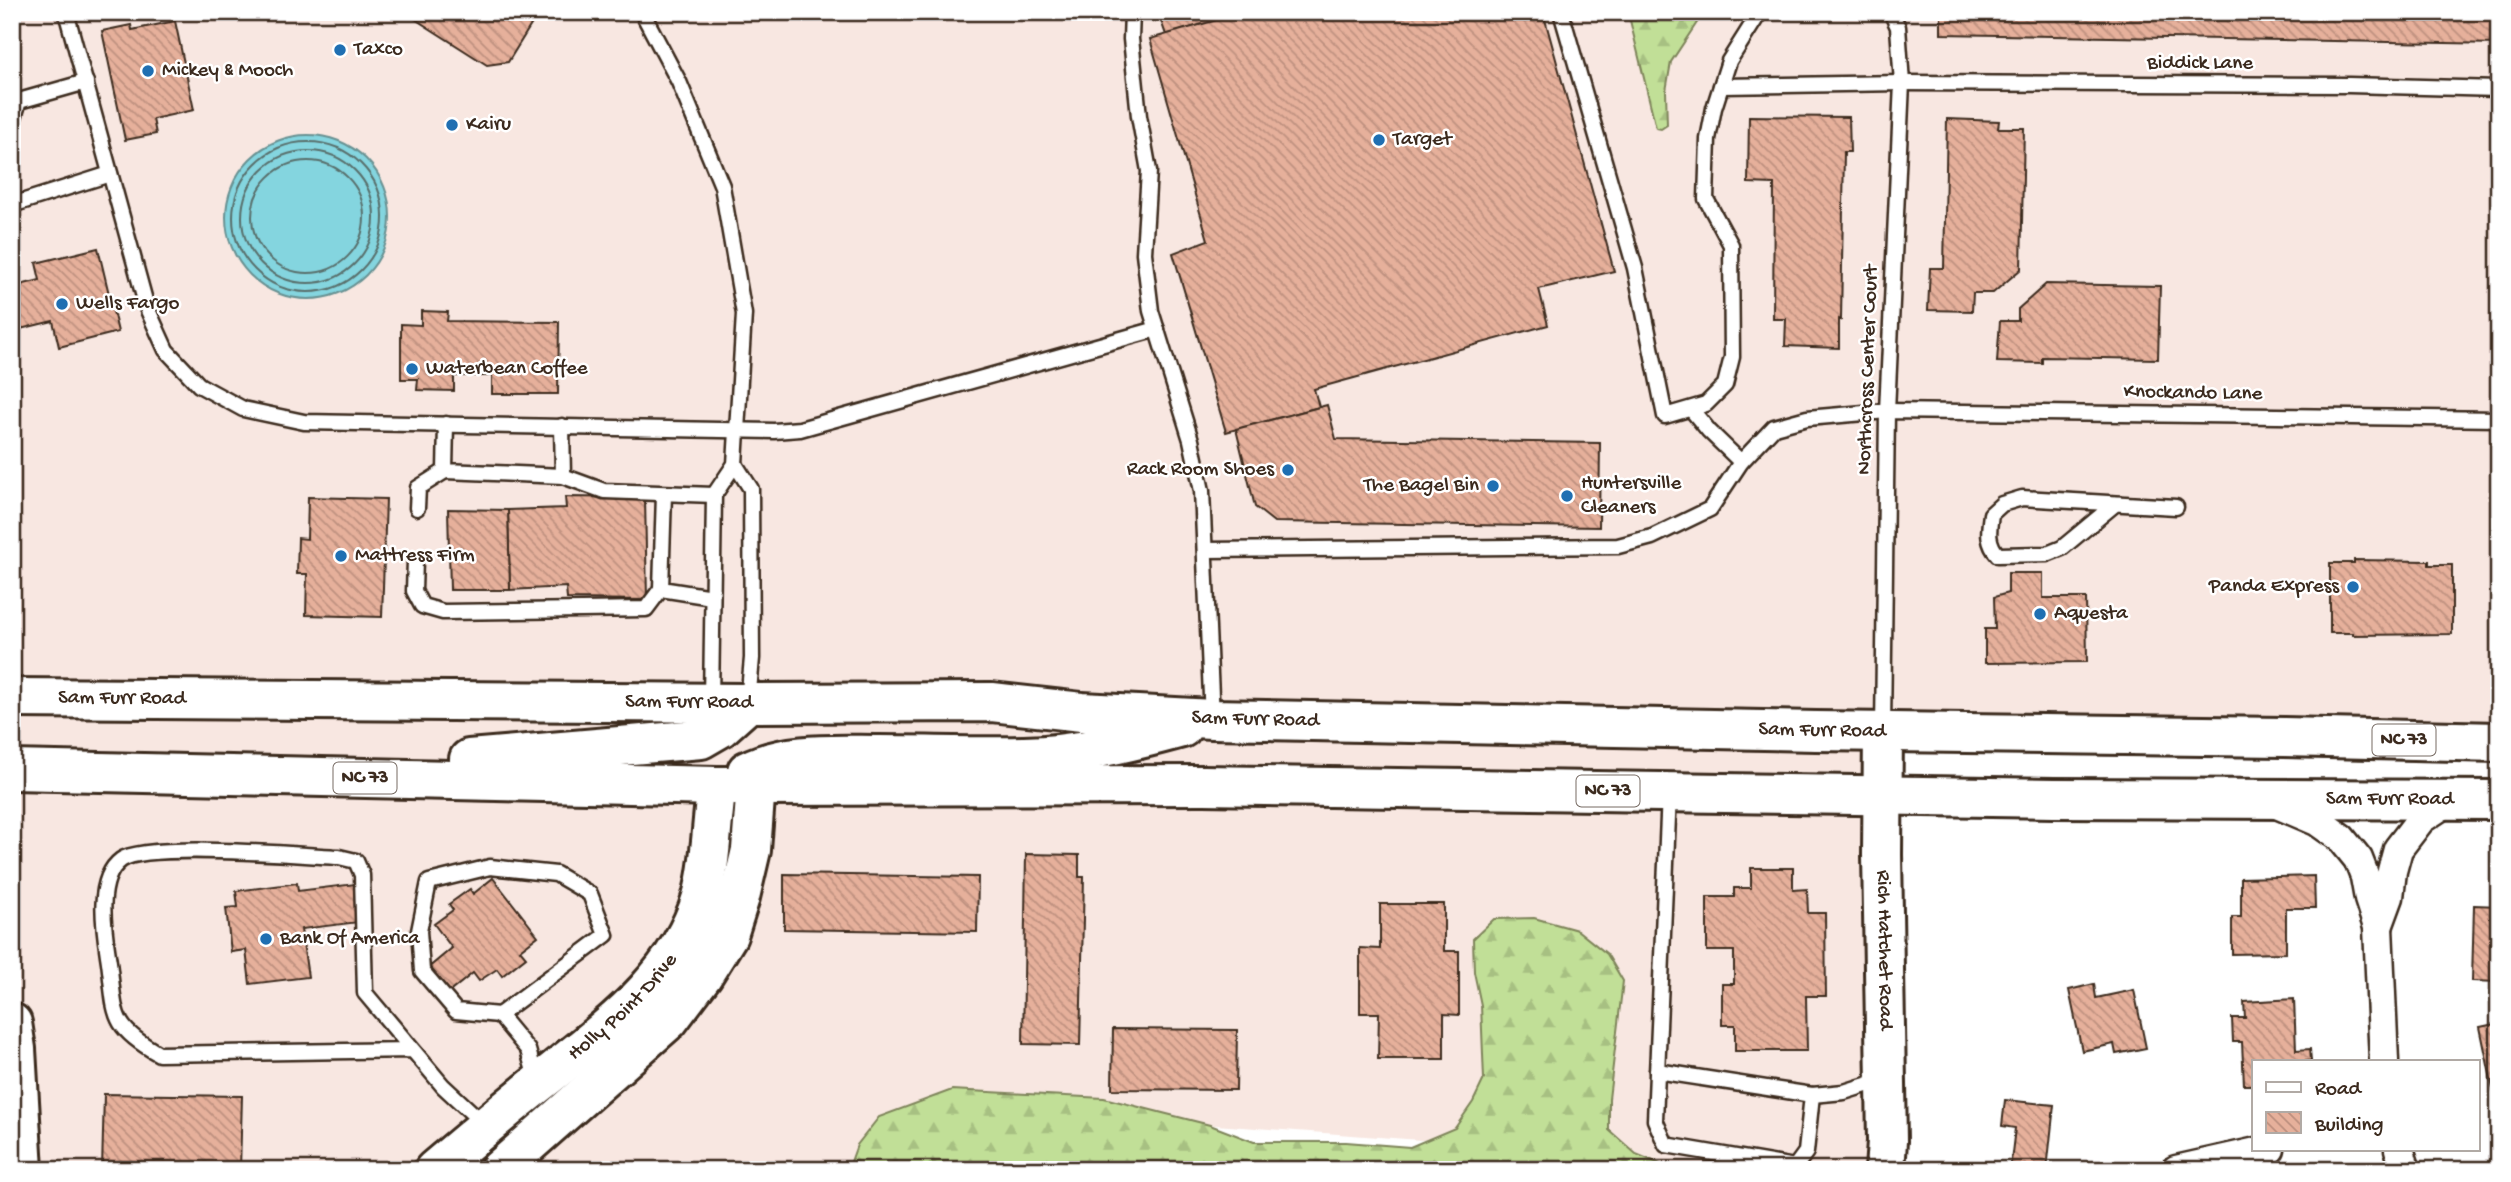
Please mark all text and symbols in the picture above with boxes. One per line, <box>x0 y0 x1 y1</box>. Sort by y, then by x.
place label: Taxco <box>353 38 403 63</box>
marker: Taxco <box>332 42 348 58</box>
street label: Biddick Lane <box>2146 52 2254 77</box>
place label: Mickey & Mooch <box>162 59 293 84</box>
marker: Mickey & Mooch <box>140 63 156 79</box>
place label: Kairu <box>466 113 511 138</box>
marker: Kairu <box>444 117 460 133</box>
place label: Target <box>1392 128 1454 153</box>
marker: Target <box>1371 132 1387 148</box>
street label: Northcross Center Court <box>1853 262 1885 475</box>
place label: Wells Fargo <box>76 292 179 317</box>
marker: Wells Fargo <box>54 296 70 312</box>
place label: Waterbean Coffee <box>426 357 589 382</box>
marker: Waterbean Coffee <box>404 361 420 377</box>
street label: Knockando Lane <box>2123 380 2264 408</box>
place label: Rack Room Shoes <box>1127 458 1275 483</box>
marker: Rack Room Shoes <box>1280 462 1296 478</box>
place label: Huntersville Cleaners <box>1581 472 1682 521</box>
place label: The Bagel Bin <box>1363 474 1479 499</box>
marker: The Bagel Bin <box>1485 478 1501 494</box>
marker: Huntersville Cleaners <box>1559 488 1575 504</box>
place label: Mattress Firm <box>355 544 475 569</box>
marker: Mattress Firm <box>333 548 349 564</box>
place label: Panda Express <box>2208 575 2340 600</box>
marker: Panda Express <box>2345 579 2361 595</box>
place label: Aquesta <box>2054 602 2129 627</box>
marker: Aquesta <box>2032 606 2048 622</box>
street label: Sam Furr Road <box>58 686 188 712</box>
street label: Sam Furr Road <box>625 690 755 716</box>
street label: Sam Furr Road <box>1191 705 1321 734</box>
street label: Sam Furr Road <box>1758 717 1888 744</box>
road number: NC 73 <box>2372 724 2436 755</box>
road number: NC 73 <box>334 762 396 793</box>
road number: NC 73 <box>1576 776 1640 806</box>
street label: Sam Furr Road <box>2326 787 2455 812</box>
street label: Rich Hatchet Road <box>1870 870 1898 1032</box>
place label: Bank Of America <box>279 927 421 952</box>
marker: Bank Of America <box>258 931 274 947</box>
street label: Holly Point Drive <box>564 948 684 1067</box>
legend <box>2252 1060 2480 1150</box>
text: Road <box>2315 1078 2363 1103</box>
text: Building <box>2314 1114 2384 1139</box>

